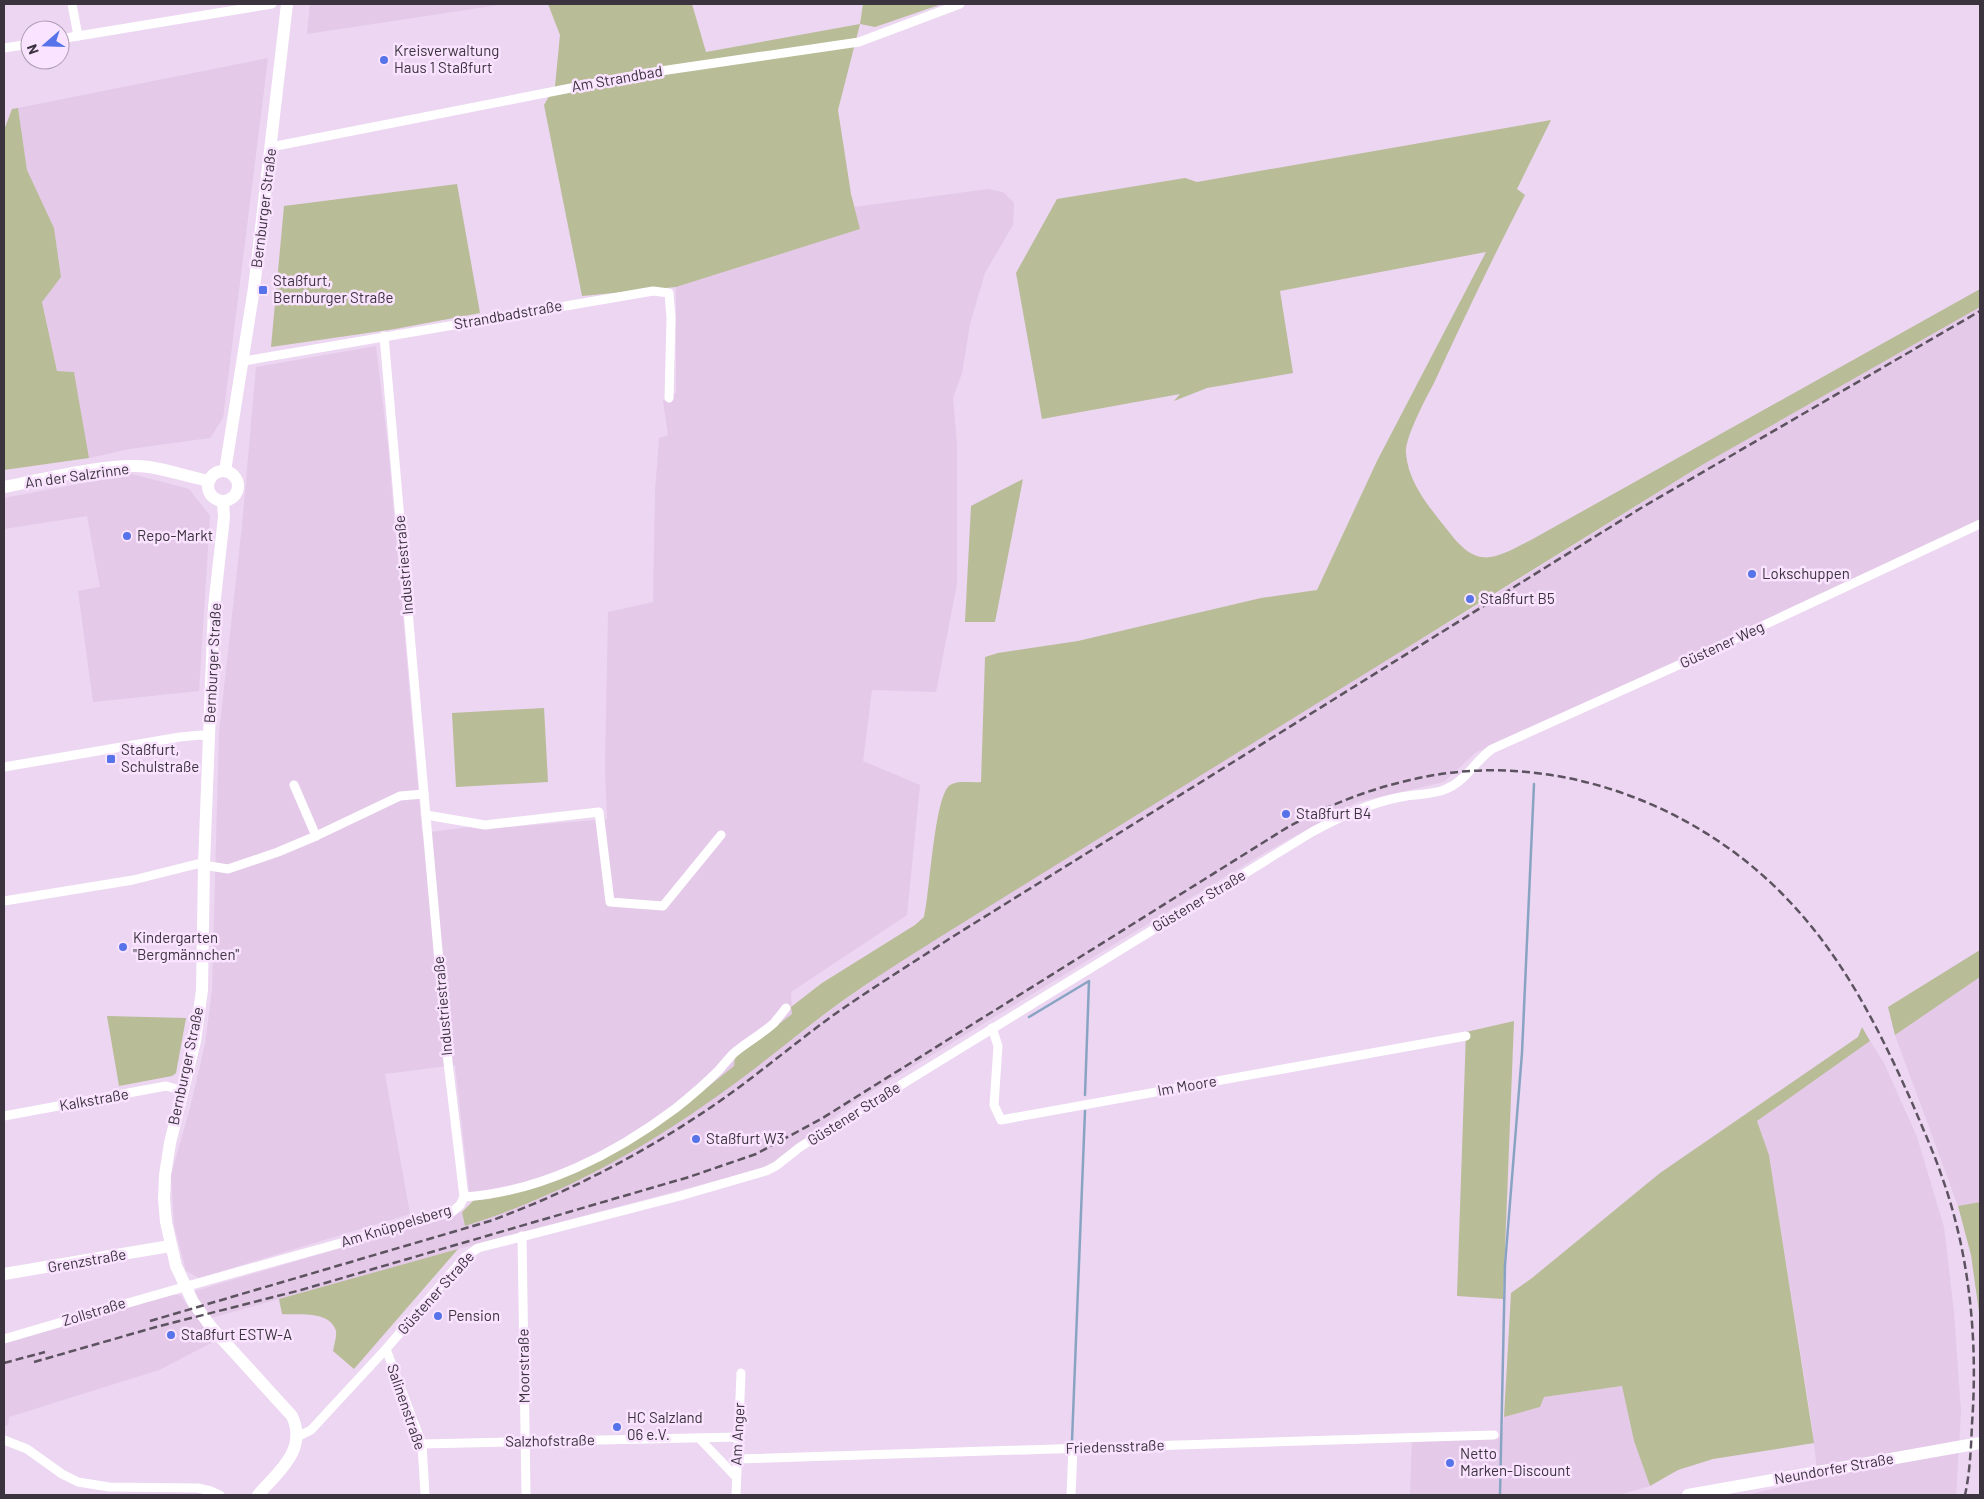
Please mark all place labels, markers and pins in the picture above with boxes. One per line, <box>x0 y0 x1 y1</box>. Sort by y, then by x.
place label: Kreisverwaltung Haus 1 Staßfurt <box>394 41 499 76</box>
marker: Kreisverwaltung Haus 1 Staßfurt <box>378 54 390 66</box>
place label: Staßfurt, Bernburger Straße <box>273 271 394 306</box>
marker: Staßfurt, Bernburger Straße <box>257 284 269 296</box>
place label: Repo-Markt <box>137 526 213 544</box>
marker: Repo-Markt <box>121 530 133 542</box>
place label: Lokschuppen <box>1762 564 1850 582</box>
marker: Lokschuppen <box>1746 568 1758 580</box>
place label: Staßfurt B5 <box>1480 589 1555 607</box>
marker: Staßfurt B5 <box>1464 593 1476 605</box>
place label: Staßfurt, Schulstraße <box>121 740 199 775</box>
marker: Staßfurt, Schulstraße <box>105 753 117 765</box>
place label: Staßfurt B4 <box>1296 804 1371 822</box>
marker: Staßfurt B4 <box>1280 808 1292 820</box>
place label: Kindergarten "Bergmännchen" <box>133 928 239 963</box>
marker: Kindergarten "Bergmännchen" <box>117 941 129 953</box>
place label: Staßfurt W3 <box>706 1129 784 1147</box>
marker: Staßfurt W3 <box>690 1133 702 1145</box>
place label: Pension <box>448 1306 500 1324</box>
marker: Pension <box>432 1310 444 1322</box>
place label: Staßfurt ESTW-A <box>181 1325 292 1343</box>
marker: Staßfurt ESTW-A <box>165 1329 177 1341</box>
place label: HC Salzland 06 e.V. <box>627 1408 703 1443</box>
marker: HC Salzland 06 e.V. <box>611 1421 623 1433</box>
place label: Netto Marken-Discount <box>1460 1444 1571 1479</box>
marker: Netto Marken-Discount <box>1444 1457 1456 1469</box>

